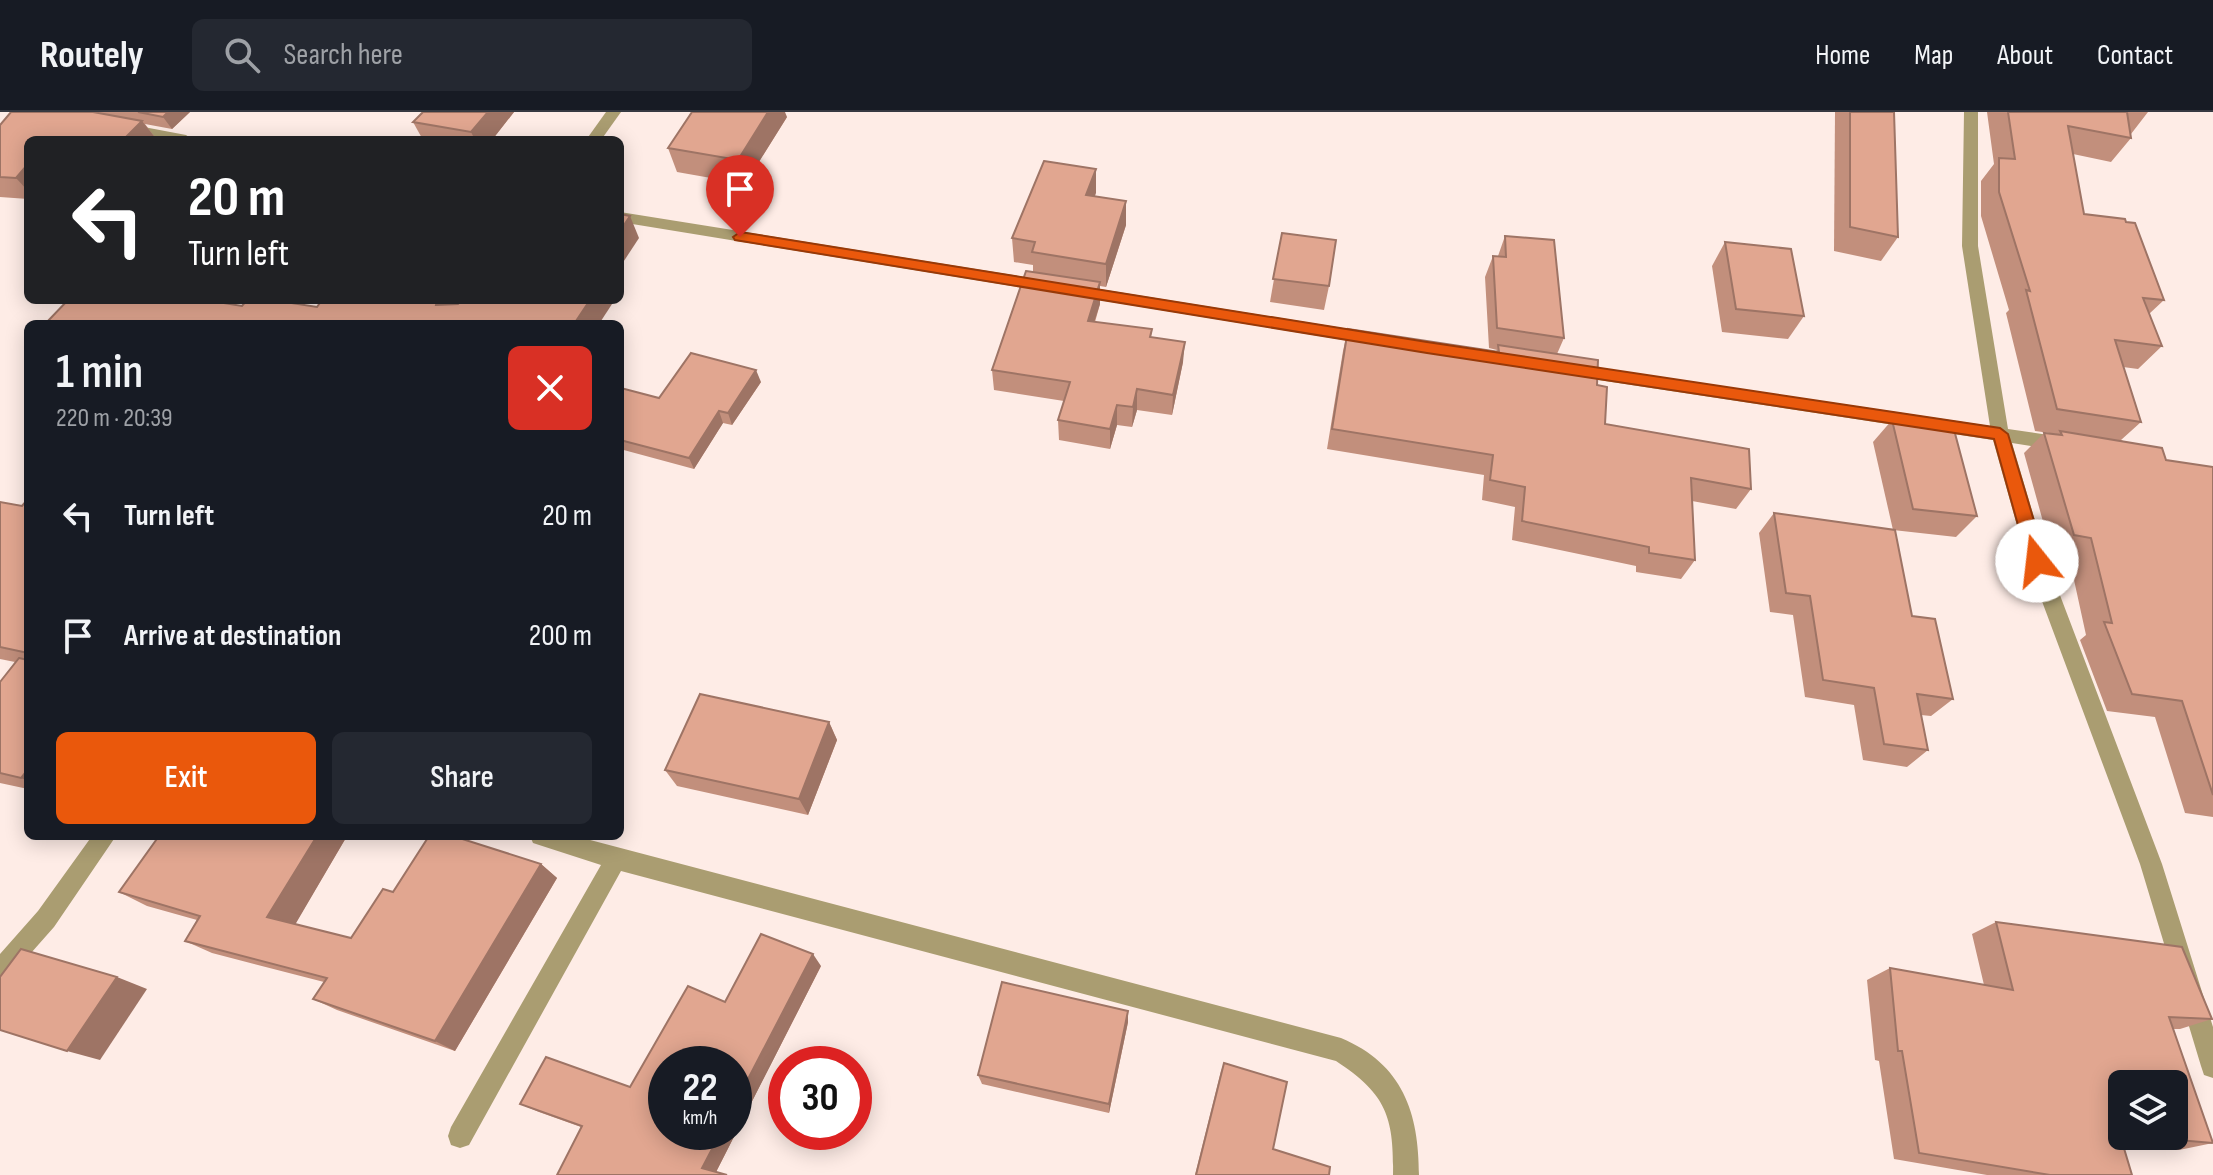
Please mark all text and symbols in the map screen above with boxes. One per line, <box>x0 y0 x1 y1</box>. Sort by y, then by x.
search box <box>192 19 752 91</box>
text: Routely <box>40 33 144 78</box>
icon: search <box>220 33 264 77</box>
text: Search here <box>284 37 403 73</box>
text: Home <box>1815 39 1870 72</box>
text: Map <box>1914 39 1953 72</box>
text: About <box>1997 39 2053 72</box>
text: Contact <box>2097 39 2173 72</box>
pin <box>706 155 774 237</box>
text: 20 m <box>188 165 285 232</box>
icon: arrive <box>718 167 762 211</box>
icon: left <box>56 168 160 272</box>
text: Turn left <box>188 233 289 276</box>
text: 1 min <box>56 344 143 401</box>
button: close <box>508 346 592 430</box>
text: 220 m · 20:39 <box>56 403 173 434</box>
icon: left <box>56 494 100 538</box>
text: Turn left <box>124 498 214 534</box>
text: 20 m <box>542 498 592 534</box>
position arrow <box>1995 519 2079 603</box>
icon: arrive <box>56 614 100 658</box>
text: Arrive at destination <box>124 618 341 654</box>
text: 200 m <box>529 618 592 654</box>
button: Exit <box>56 732 316 824</box>
button: Share <box>332 732 592 824</box>
speed limit sign: 30 <box>768 1046 872 1150</box>
text: 22 <box>682 1064 718 1112</box>
map controls <box>2108 1070 2188 1150</box>
button: layers <box>2108 1070 2188 1150</box>
text: km/h <box>683 1106 717 1130</box>

